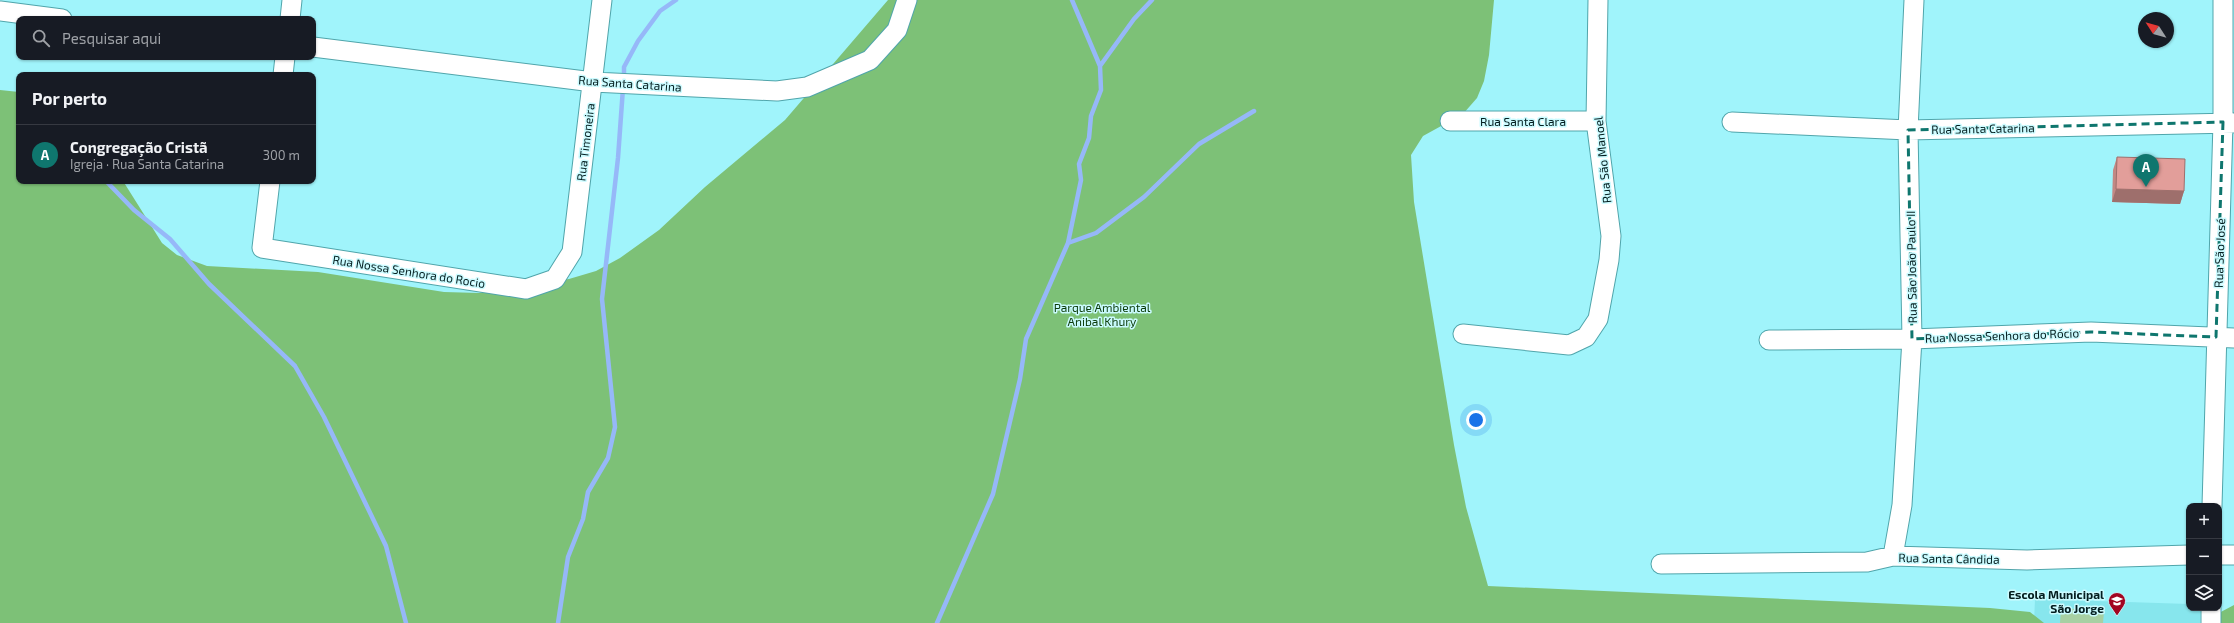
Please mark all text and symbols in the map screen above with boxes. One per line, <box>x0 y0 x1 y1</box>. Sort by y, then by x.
north arrow <box>2138 12 2174 48</box>
search box <box>16 16 316 60</box>
icon: search <box>30 27 52 49</box>
text: Pesquisar aqui <box>62 29 161 47</box>
street label: Rua Santa Catarina <box>578 72 682 94</box>
text: Por perto <box>32 88 107 108</box>
street label: Rua Timoneira <box>573 102 597 182</box>
street label: Rua Santa Clara <box>1480 114 1566 128</box>
street label: Rua São Manoel <box>1590 115 1614 204</box>
street label: Rua Santa Catarina <box>1931 120 2035 136</box>
text: Congregação Cristã <box>70 138 208 156</box>
text: A <box>41 147 49 163</box>
text: 300 m <box>263 147 300 163</box>
pin: A <box>2133 154 2159 187</box>
text: Igreja · Rua Santa Catarina <box>70 156 224 172</box>
street label: Rua São João Paulo II <box>1903 210 1919 324</box>
street label: Rua São José <box>2211 218 2227 288</box>
street label: Rua Nossa Senhora do Rocio <box>332 252 487 290</box>
park label: Parque Ambiental Anibal Khury <box>1054 300 1151 328</box>
street label: Rua Nossa Senhora do Rócio <box>1925 325 2080 345</box>
your location <box>1466 410 1486 430</box>
map controls <box>2186 503 2222 611</box>
button: + <box>2186 503 2222 539</box>
button: − <box>2186 539 2222 575</box>
street label: Rua Santa Cândida <box>1898 550 2000 566</box>
button: layers <box>2186 575 2222 611</box>
place label: Escola Municipal São Jorge <box>2008 587 2104 615</box>
school or university icon: Escola Municipal São Jorge <box>2107 591 2127 616</box>

